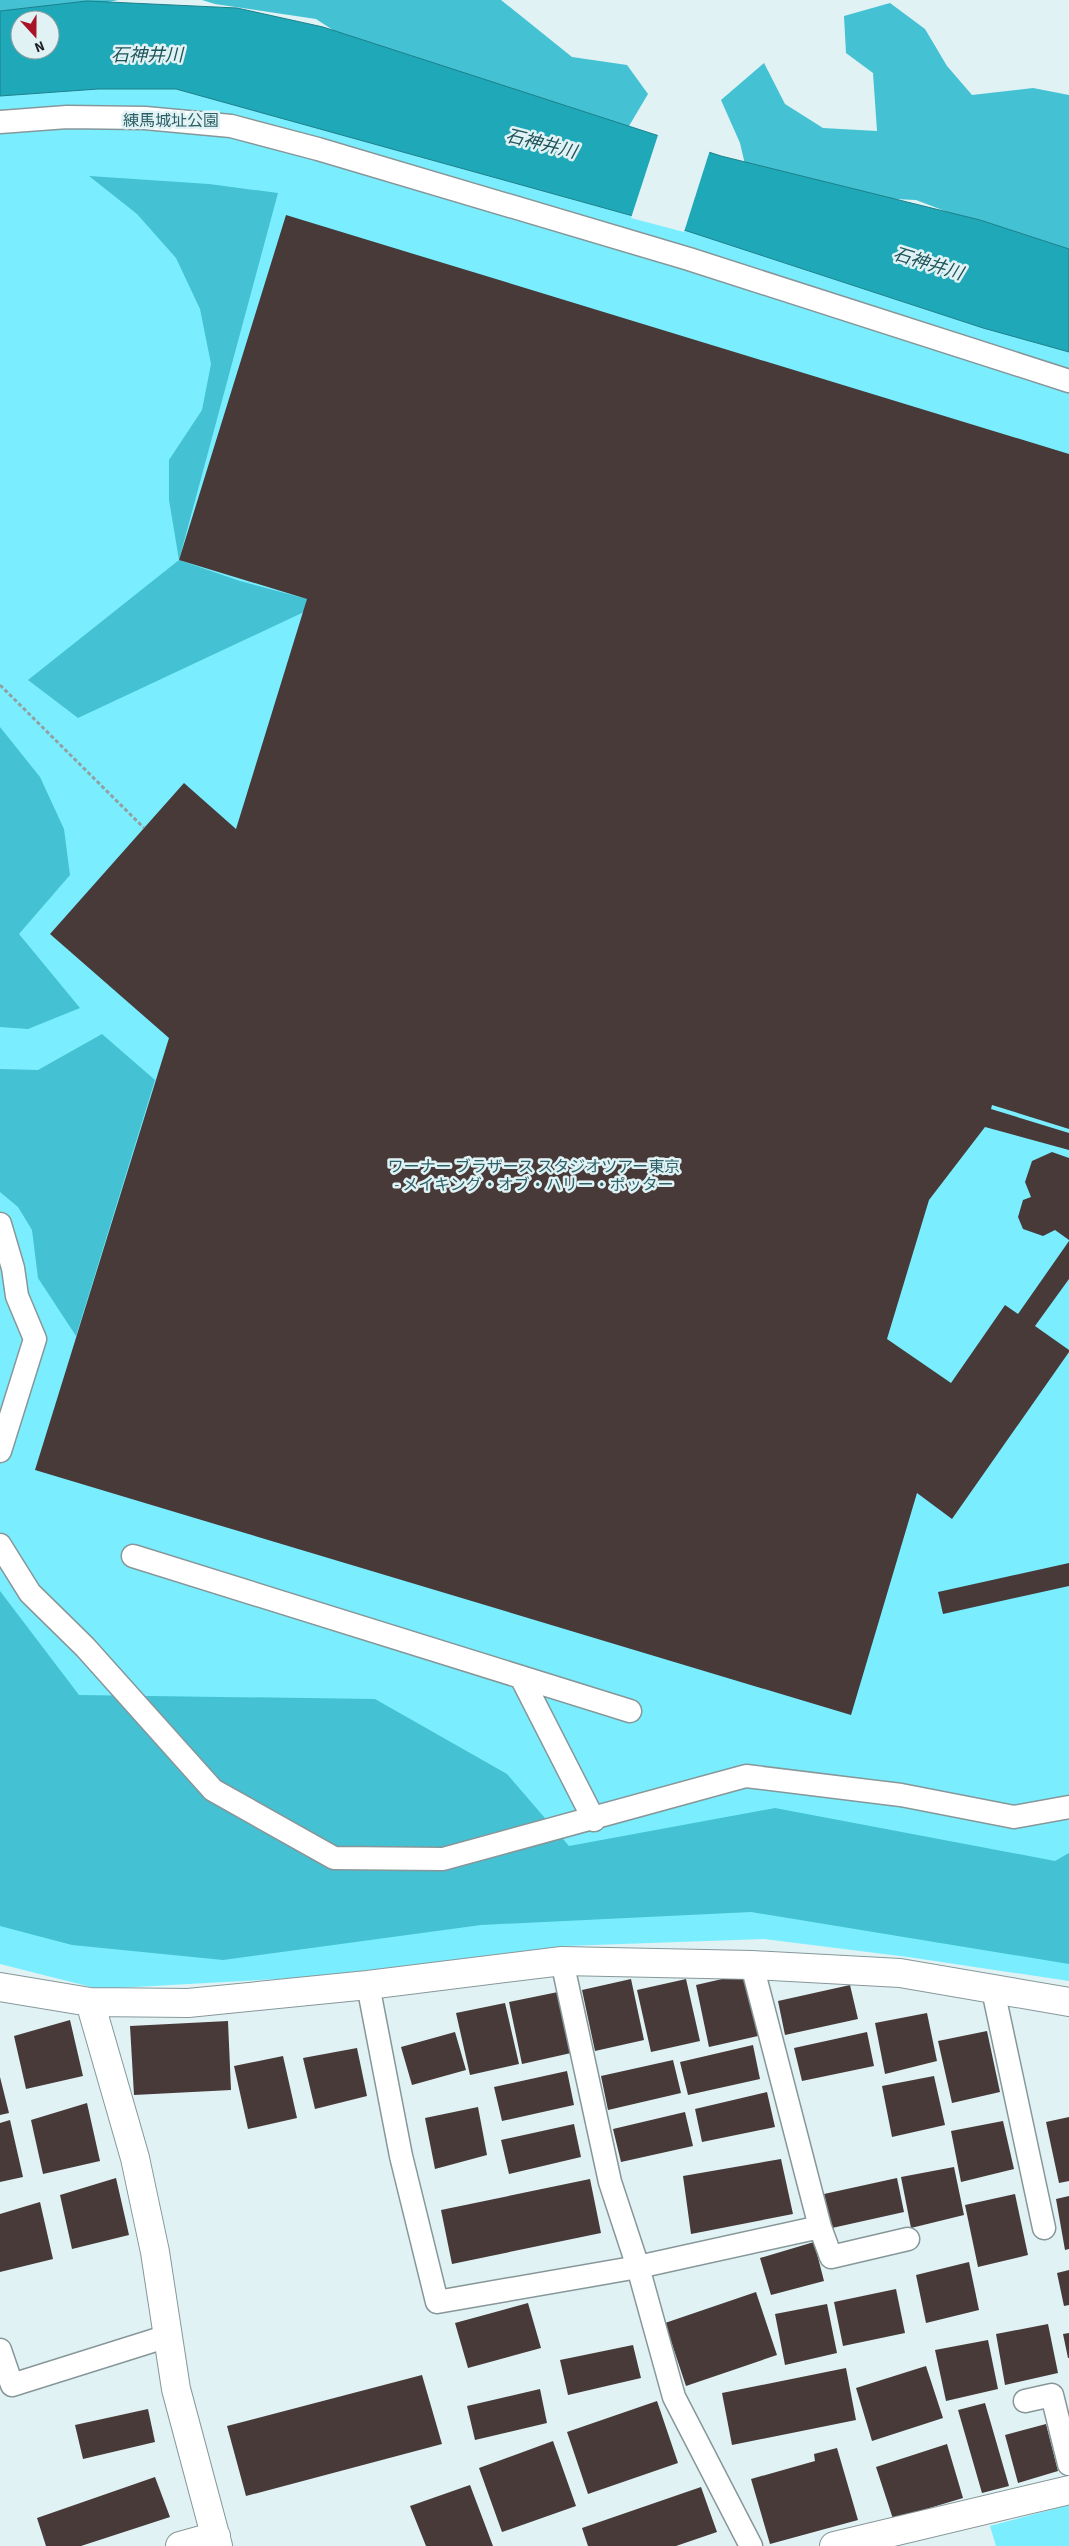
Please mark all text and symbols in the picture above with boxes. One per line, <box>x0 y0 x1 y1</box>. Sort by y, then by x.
north arrow <box>10 10 60 60</box>
text: N <box>31 35 47 57</box>
water label: 石神井川 <box>111 43 185 68</box>
park label: 練馬城址公園 <box>123 110 219 132</box>
water label: 石神井川 <box>503 123 581 165</box>
water label: 石神井川 <box>890 242 968 287</box>
park label: ワーナー ブラザース スタジオツアー東京 - メイキング・オブ・ハリー・ポッター <box>388 1156 680 1196</box>

